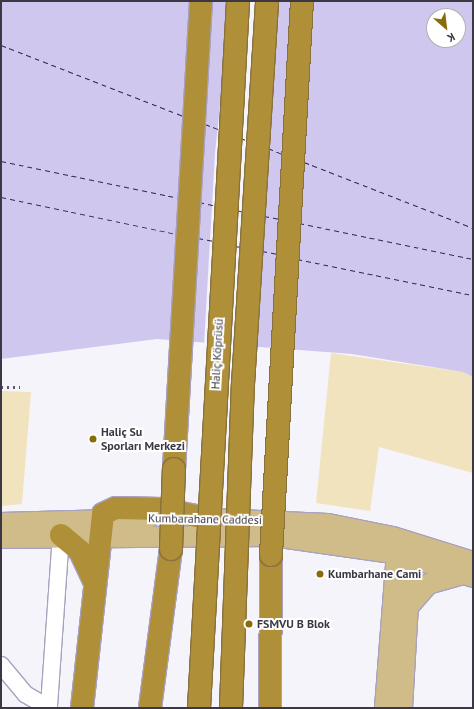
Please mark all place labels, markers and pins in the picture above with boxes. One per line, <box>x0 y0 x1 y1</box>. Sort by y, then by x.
place label: Haliç Su Sporları Merkezi <box>101 425 185 453</box>
marker: Haliç Su Sporları Merkezi <box>88 434 98 444</box>
place label: Kumbarhane Cami <box>328 567 421 581</box>
marker: Kumbarhane Cami <box>315 569 325 579</box>
place label: FSMVU B Blok <box>257 617 330 631</box>
marker: FSMVU B Blok <box>244 619 254 629</box>

